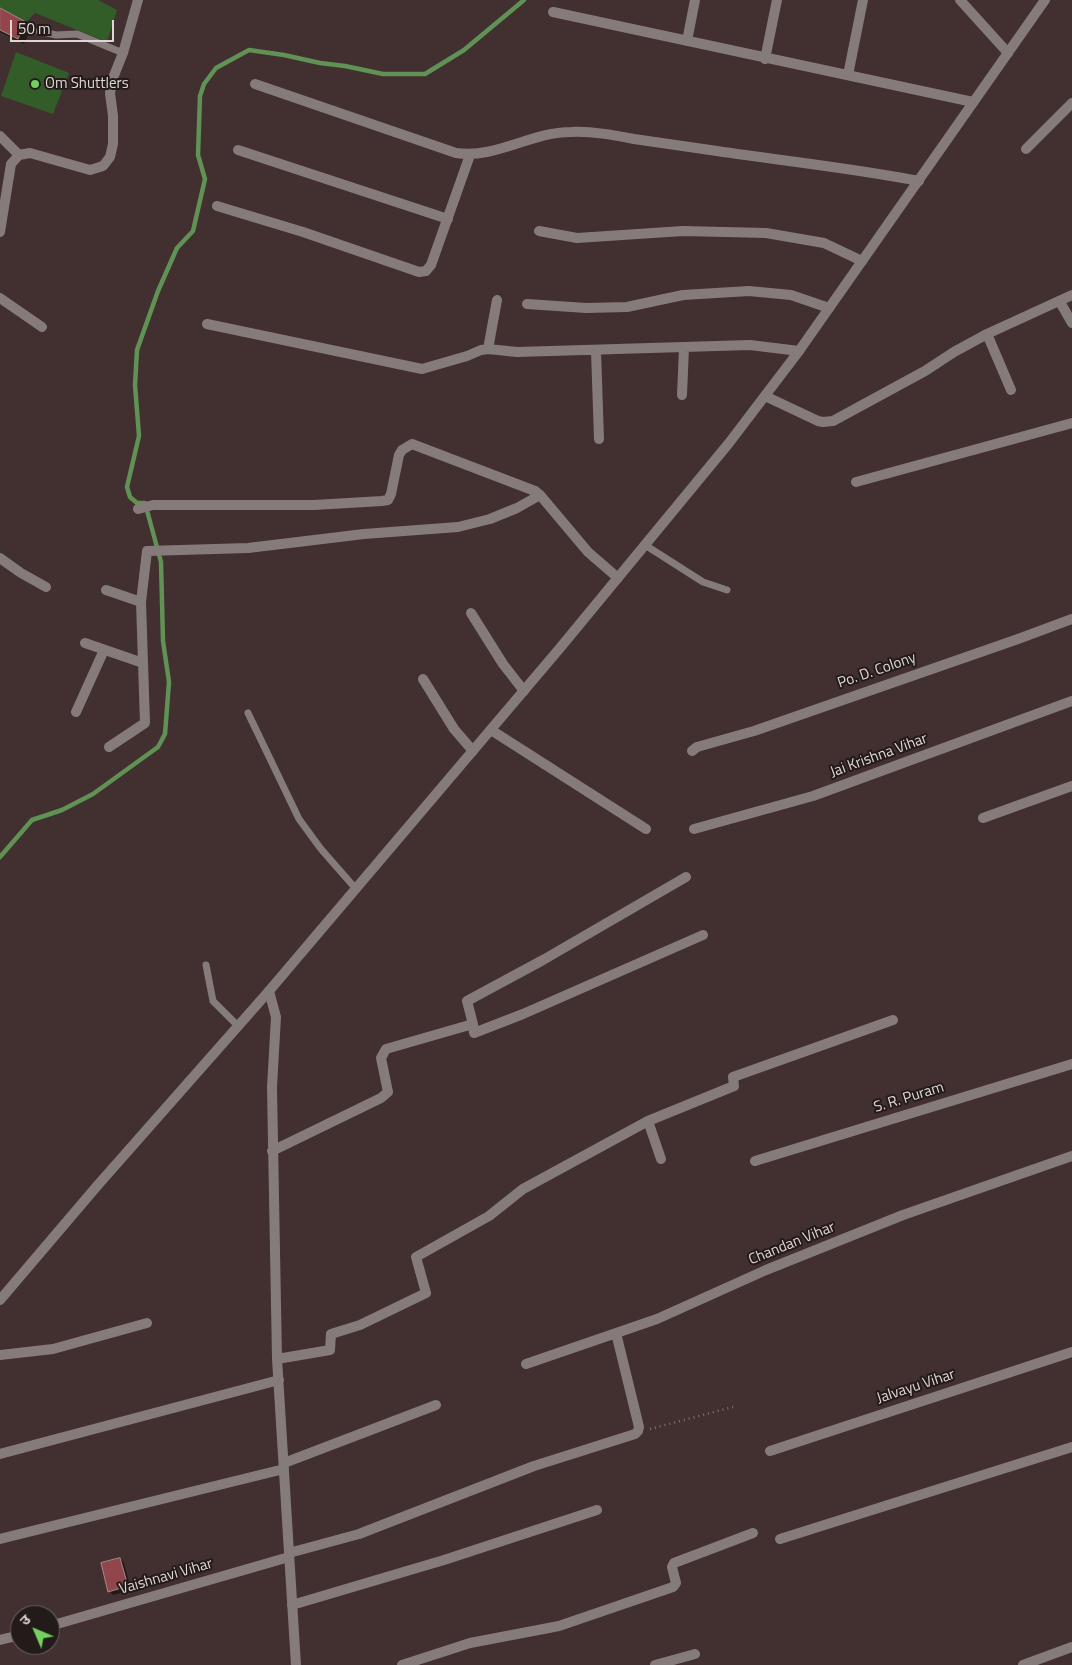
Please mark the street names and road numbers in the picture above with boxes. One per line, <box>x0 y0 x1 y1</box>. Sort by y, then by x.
street label: Po. D. Colony <box>835 649 919 693</box>
street label: Jai Krishna Vihar <box>828 730 930 782</box>
street label: S. R. Puram <box>872 1079 946 1117</box>
street label: Chandan Vihar <box>746 1219 838 1269</box>
street label: Jalvayu Vihar <box>875 1366 957 1408</box>
street label: Vaishnavi Vihar <box>117 1555 215 1599</box>

